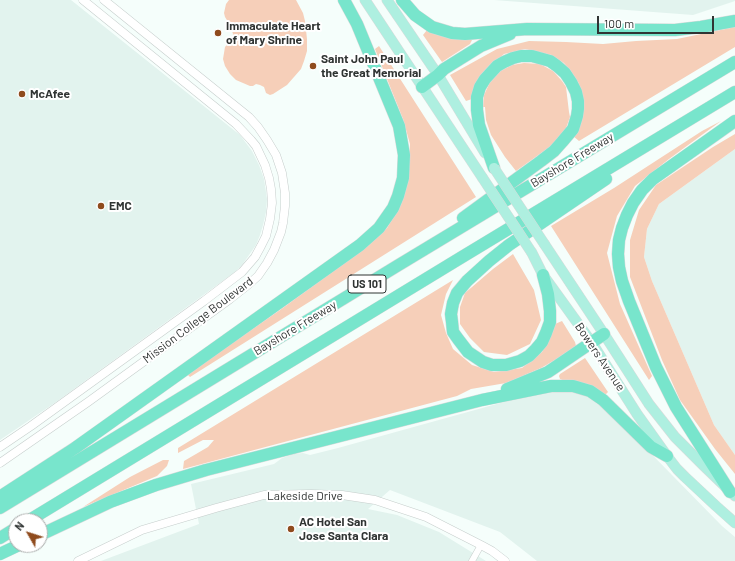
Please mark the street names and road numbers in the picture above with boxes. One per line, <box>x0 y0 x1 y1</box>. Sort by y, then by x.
street label: Bayshore Freeway <box>528 130 616 190</box>
street label: Mission College Boulevard <box>140 274 256 366</box>
road number: US 101 <box>348 275 386 293</box>
street label: Bayshore Freeway <box>251 298 339 358</box>
street label: Bowers Avenue <box>572 320 628 394</box>
street label: Lakeside Drive <box>267 489 343 503</box>

